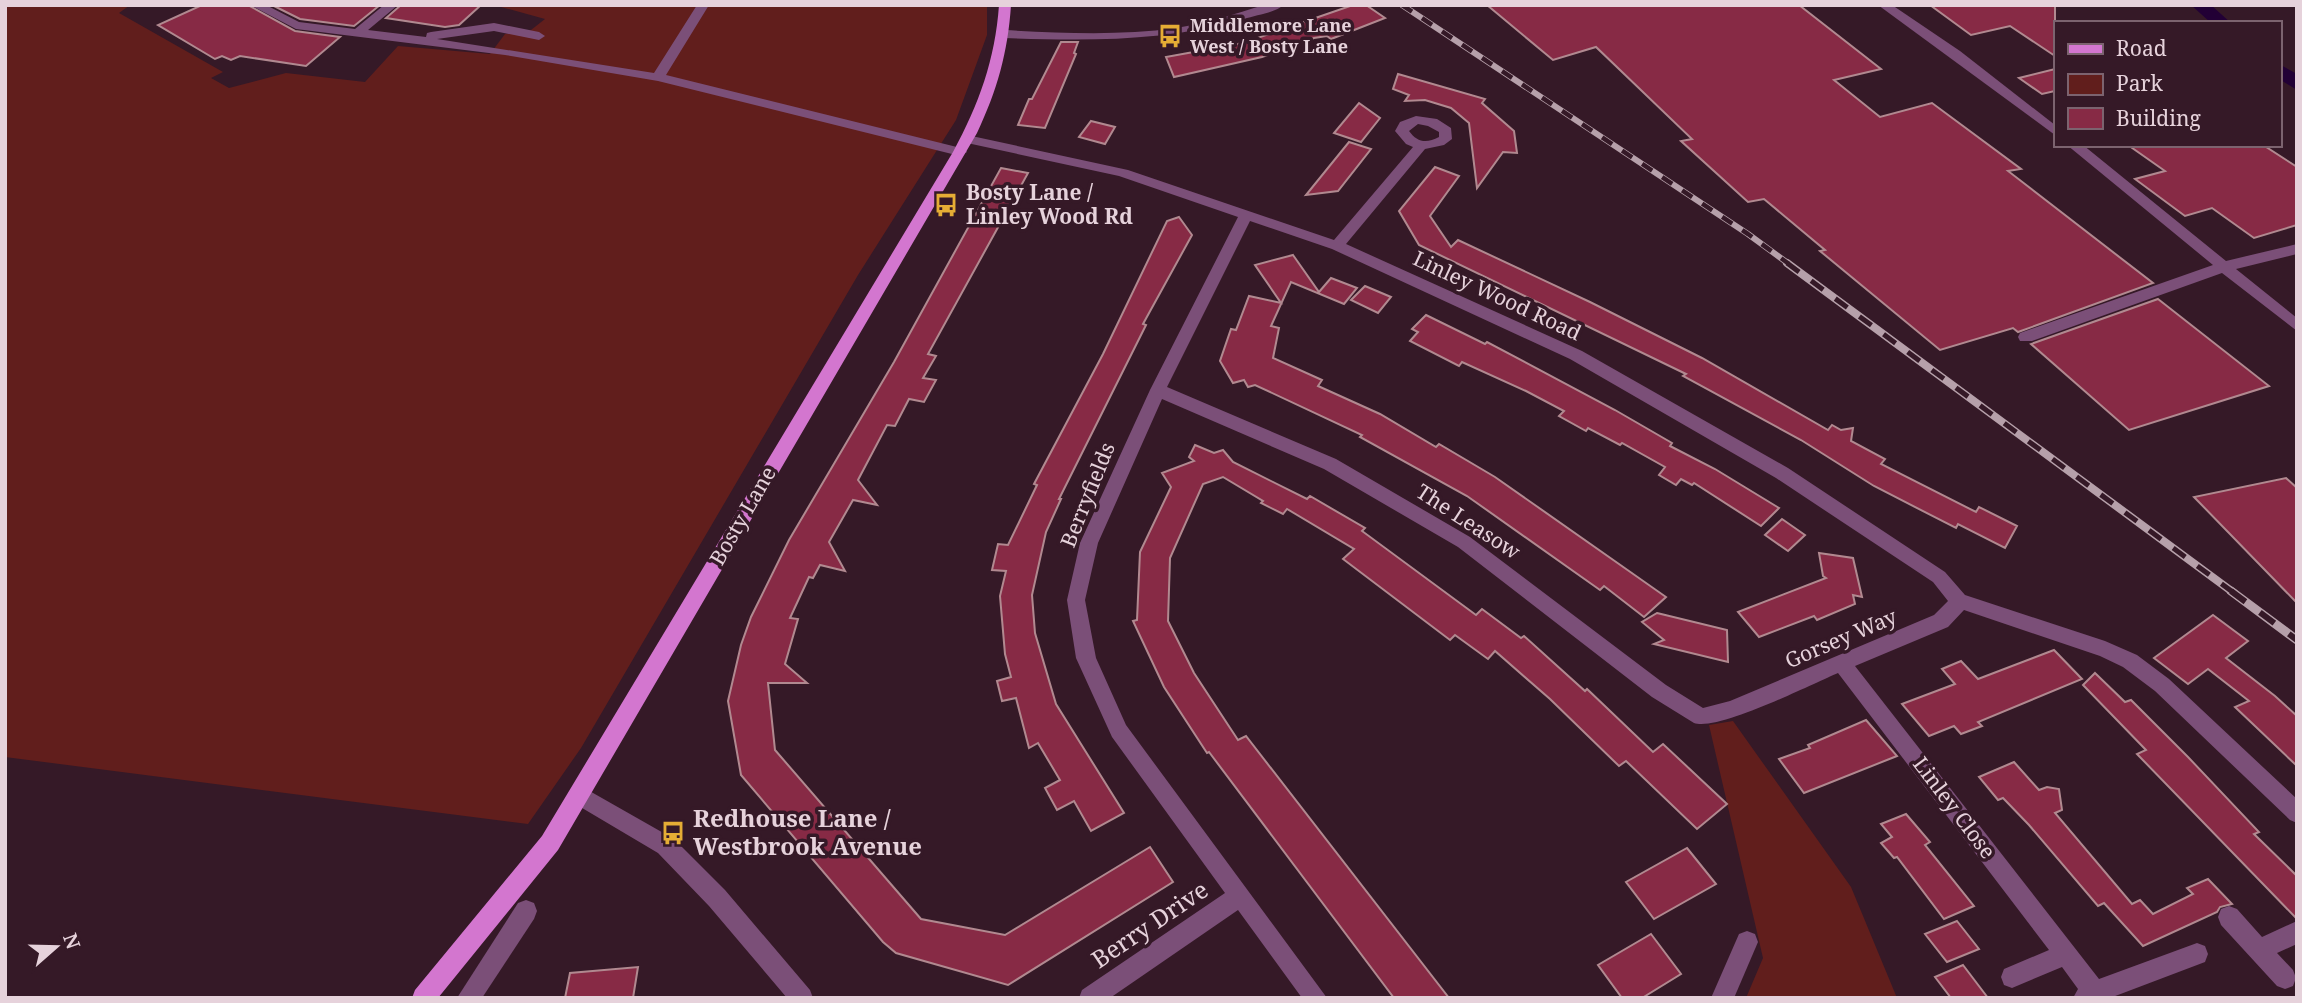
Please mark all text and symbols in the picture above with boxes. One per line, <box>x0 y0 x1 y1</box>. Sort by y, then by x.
place label: Middlemore Lane West / Bosty Lane <box>1190 13 1352 58</box>
legend <box>2054 21 2281 147</box>
bus stop icon: Middlemore Lane West / Bosty Lane <box>1156 22 1184 50</box>
text: Road <box>2116 34 2167 62</box>
text: Park <box>2116 69 2163 97</box>
text: Building <box>2116 104 2201 132</box>
place label: Bosty Lane / Linley Wood Rd <box>966 178 1133 230</box>
bus stop icon: Bosty Lane / Linley Wood Rd <box>932 191 960 219</box>
street label: Linley Wood Road <box>1409 244 1586 346</box>
street label: Berryfields <box>1053 438 1121 551</box>
street label: Bosty Lane <box>703 461 782 570</box>
street label: The Leasow <box>1411 477 1527 566</box>
street label: Gorsey Way <box>1780 602 1901 674</box>
street label: Linley Close <box>1907 751 2002 864</box>
place label: Redhouse Lane / Westbrook Avenue <box>693 801 922 862</box>
bus stop icon: Redhouse Lane / Westbrook Avenue <box>659 819 687 847</box>
street label: Berry Drive <box>1084 873 1214 975</box>
north arrow <box>21 912 91 982</box>
text: N <box>57 930 87 953</box>

